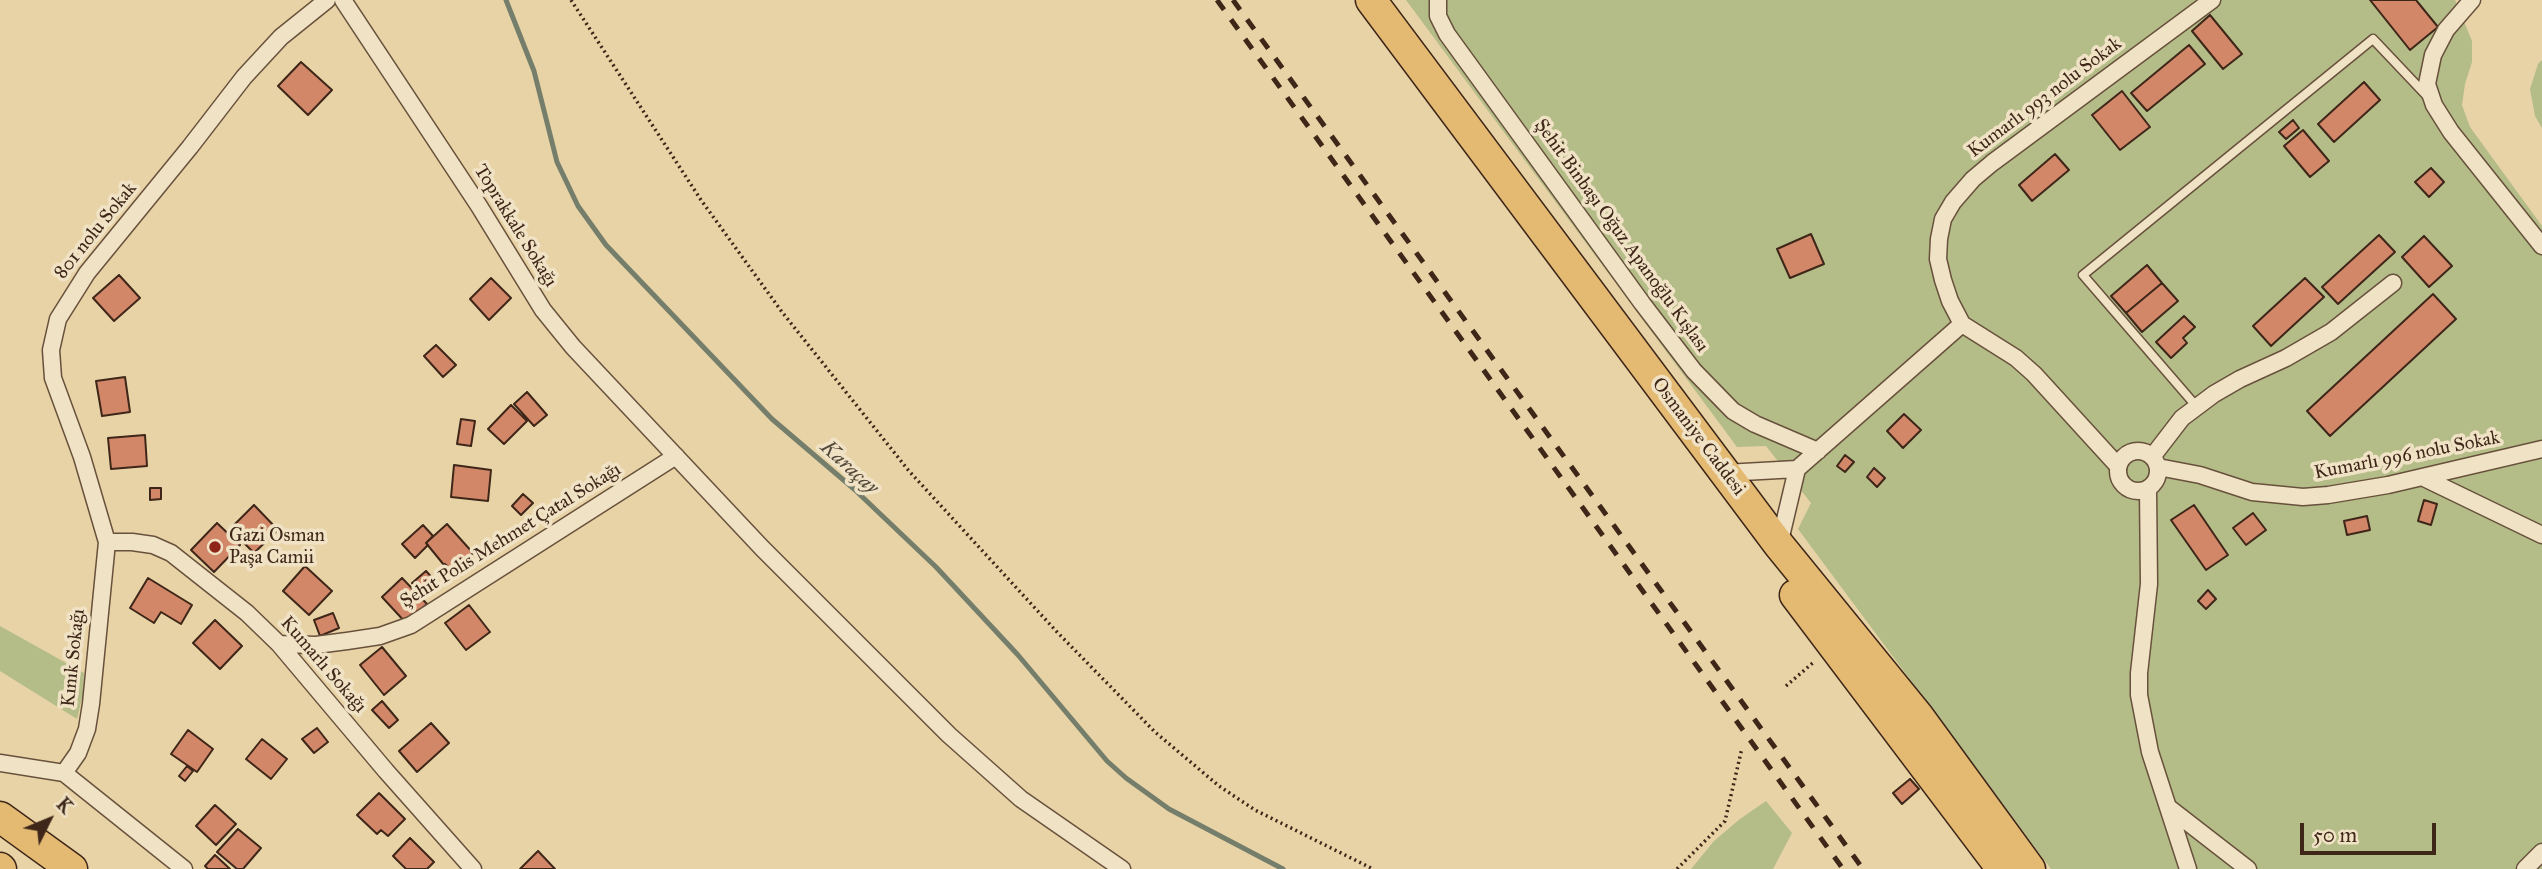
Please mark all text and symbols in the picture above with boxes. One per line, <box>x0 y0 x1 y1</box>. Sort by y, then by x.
street label: Kumarlı 993 nolu Sokak <box>1964 33 2126 163</box>
street label: Şehit Binbaşı Oğuz Apanoğlu Kışlası <box>1529 115 1713 357</box>
street label: Toprakkale Sokağı <box>468 161 562 291</box>
street label: 801 nolu Sokak <box>50 178 142 284</box>
street label: Osmaniye Caddesi <box>1646 374 1750 500</box>
street label: Kumarlı 996 nolu Sokak <box>2312 427 2502 485</box>
water label: Karaçay <box>815 435 883 501</box>
street label: Şehit Polis Mehmet Çatal Sokağı <box>397 459 625 613</box>
place label: Gazi Osman Paşa Camii <box>229 525 325 569</box>
marker: Gazi Osman Paşa Camii <box>207 539 223 555</box>
street label: Kınık Sokağı <box>58 608 90 708</box>
street label: Kumarlı Sokağı <box>275 612 371 718</box>
north arrow <box>14 785 84 855</box>
text: K <box>52 793 78 818</box>
scale bar <box>2304 810 2440 854</box>
text: 50 m <box>2313 822 2357 848</box>

